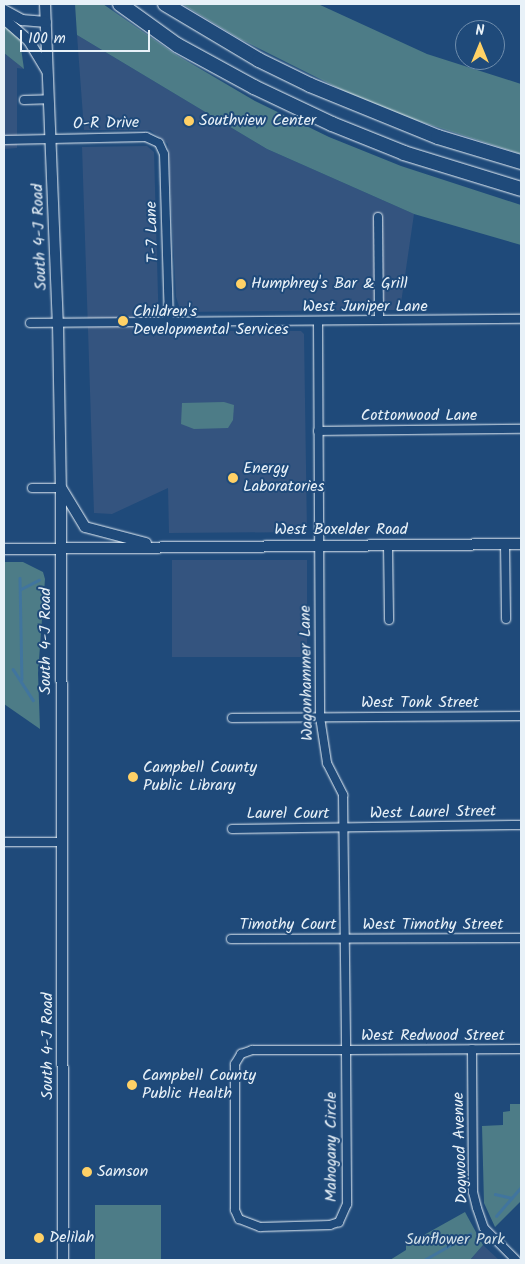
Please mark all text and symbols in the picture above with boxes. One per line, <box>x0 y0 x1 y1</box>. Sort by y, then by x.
scale bar <box>22 20 152 52</box>
north arrow <box>455 20 505 70</box>
text: N <box>476 20 484 42</box>
text: 100 m <box>28 27 66 51</box>
place label: Southview Center <box>199 111 316 131</box>
street label: O-R Drive <box>73 114 139 134</box>
marker: Southview Center <box>183 115 195 127</box>
street label: South 4-J Road <box>29 183 51 291</box>
street label: T-7 Lane <box>142 201 164 263</box>
place label: Humphrey's Bar & Grill <box>251 274 408 294</box>
marker: Humphrey's Bar & Grill <box>235 278 247 290</box>
street label: West Juniper Lane <box>302 297 428 317</box>
place label: Children's Developmental Services <box>133 302 288 340</box>
marker: Children's Developmental Services <box>117 315 129 327</box>
street label: Cottonwood Lane <box>361 406 477 426</box>
place label: Energy Laboratories <box>243 459 324 497</box>
marker: Energy Laboratories <box>227 472 239 484</box>
street label: West Boxelder Road <box>274 520 408 540</box>
street label: South 4-J Road <box>36 588 56 694</box>
street label: Wagonhammer Lane <box>296 605 318 741</box>
street label: West Tonk Street <box>361 693 479 713</box>
place label: Campbell County Public Library <box>143 758 257 796</box>
marker: Campbell County Public Library <box>127 771 139 783</box>
street label: West Laurel Street <box>370 802 496 824</box>
street label: Laurel Court <box>247 804 329 824</box>
street label: Timothy Court <box>239 915 337 935</box>
street label: West Timothy Street <box>363 915 503 935</box>
street label: South 4-J Road <box>38 993 58 1099</box>
street label: West Redwood Street <box>361 1026 505 1046</box>
place label: Campbell County Public Health <box>142 1066 256 1104</box>
marker: Campbell County Public Health <box>126 1079 138 1091</box>
street label: Mahogany Circle <box>322 1092 342 1202</box>
street label: Dogwood Avenue <box>449 1092 473 1204</box>
place label: Samson <box>97 1162 148 1182</box>
marker: Samson <box>81 1166 93 1178</box>
place label: Delilah <box>49 1228 94 1248</box>
park label: Sunflower Park <box>405 1230 505 1250</box>
marker: Delilah <box>33 1232 45 1244</box>

